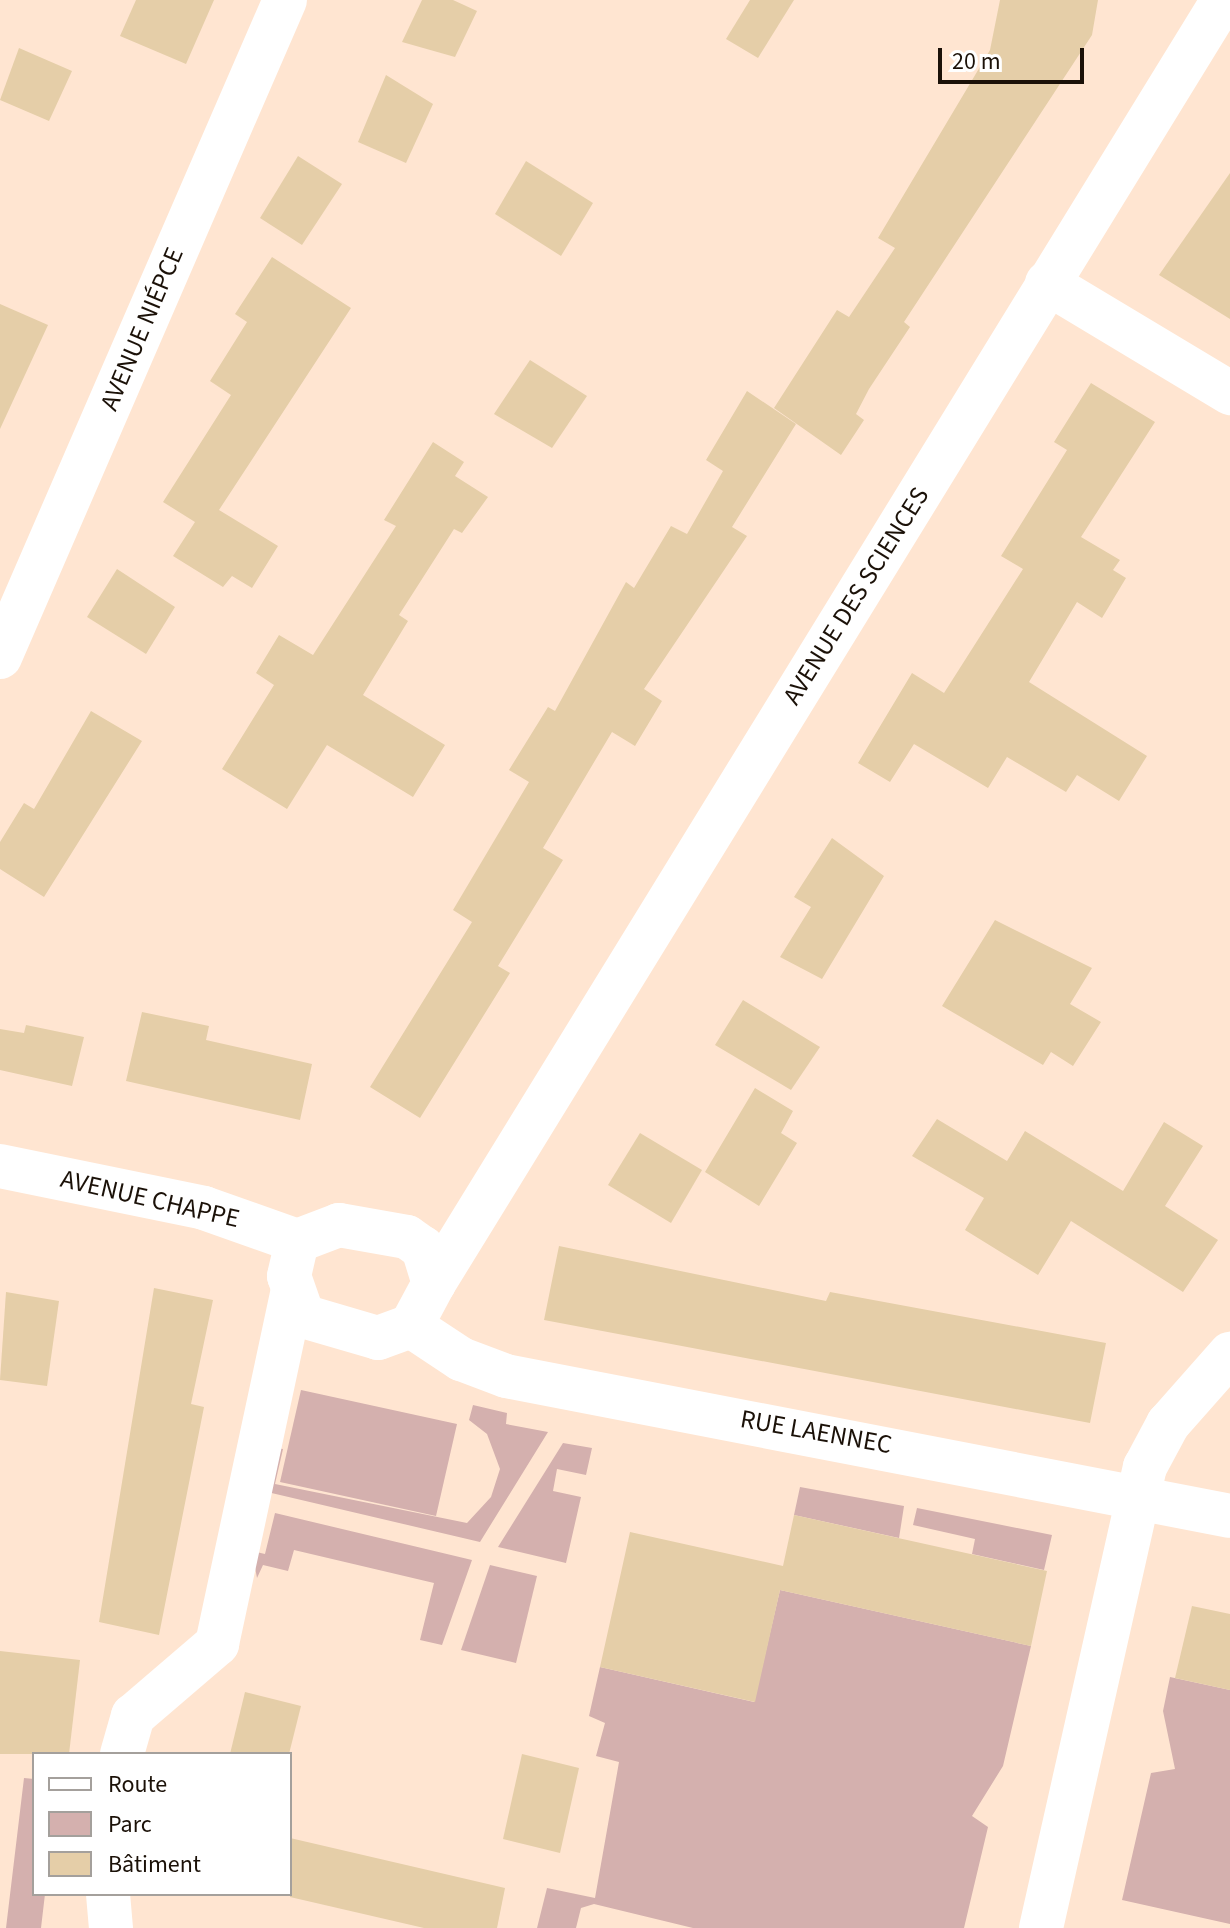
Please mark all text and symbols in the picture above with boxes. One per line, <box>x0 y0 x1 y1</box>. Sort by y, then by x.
scale bar <box>942 32 1088 82</box>
text: 20 m <box>952 44 1001 79</box>
street label: AVENUE NIÉPCE <box>94 243 190 415</box>
street label: AVENUE DES SCIENCES <box>776 481 936 711</box>
street label: AVENUE CHAPPE <box>58 1163 242 1235</box>
street label: RUE LAENNEC <box>738 1403 894 1461</box>
legend <box>32 1752 292 1896</box>
text: Route <box>108 1767 167 1802</box>
text: Parc <box>108 1807 152 1842</box>
text: Bâtiment <box>108 1847 201 1882</box>

